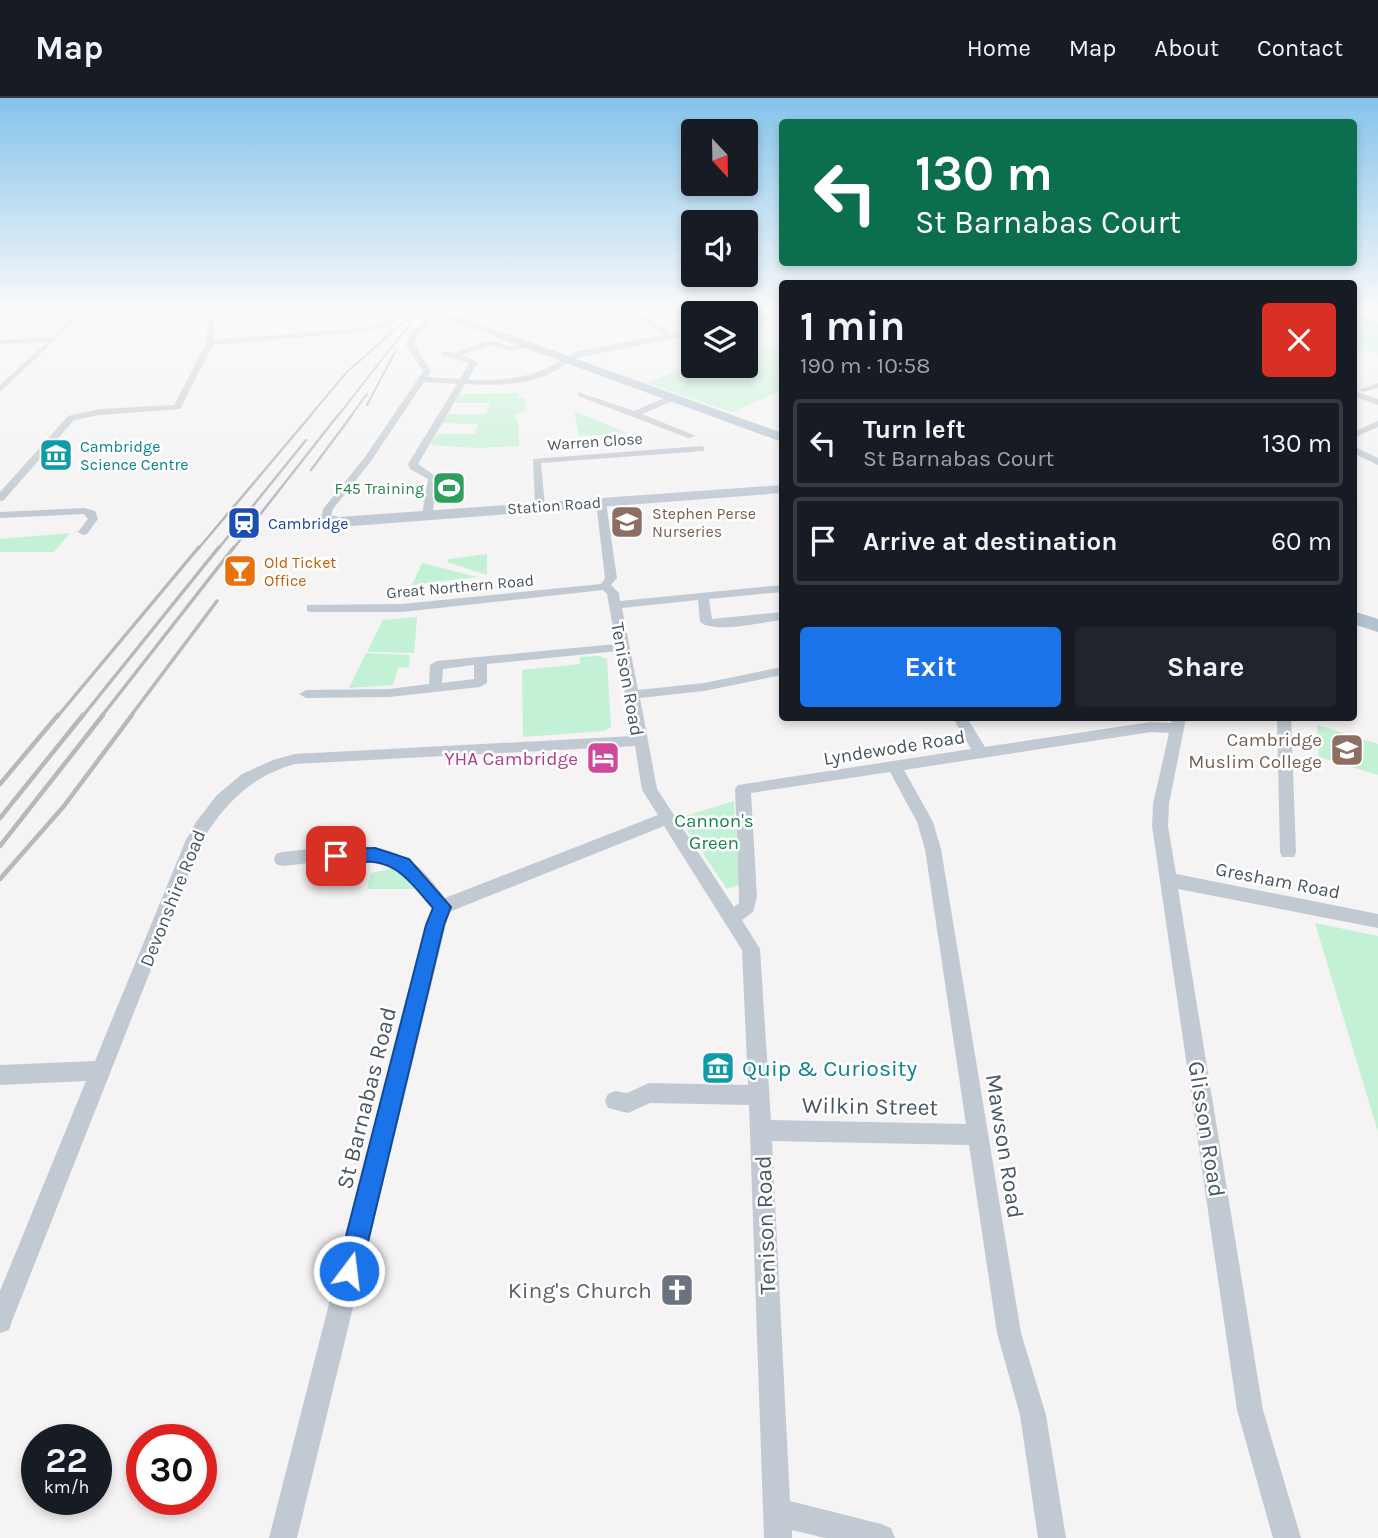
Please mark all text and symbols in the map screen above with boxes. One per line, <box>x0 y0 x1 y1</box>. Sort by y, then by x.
text: Map <box>35 29 103 67</box>
text: Home <box>967 34 1031 62</box>
text: Map <box>1069 34 1116 62</box>
text: About <box>1154 34 1219 62</box>
text: Contact <box>1257 34 1343 62</box>
north arrow <box>681 119 758 196</box>
map controls <box>681 119 758 378</box>
text: 130 m <box>915 145 1053 202</box>
icon: left <box>800 147 891 238</box>
text: St Barnabas Court <box>915 204 1181 241</box>
button: sound <box>681 210 758 287</box>
button: layers <box>681 301 758 378</box>
text: 1 min <box>800 301 905 351</box>
button: close <box>1262 303 1336 377</box>
text: 190 m · 10:58 <box>800 352 930 379</box>
text: Turn left <box>863 414 965 445</box>
icon: left <box>804 424 842 462</box>
text: 130 m <box>1262 428 1332 459</box>
street label: Warren Close <box>547 429 643 454</box>
museum icon: Cambridge Science Centre <box>37 436 75 474</box>
place label: Cambridge Science Centre <box>80 437 189 474</box>
text: St Barnabas Court <box>863 445 1054 472</box>
sports icon: F45 Training <box>430 469 468 507</box>
place label: F45 Training <box>335 479 424 498</box>
street label: Station Road <box>506 493 602 518</box>
school or university icon: Stephen Perse Nurseries <box>608 503 646 541</box>
station icon: Cambridge <box>225 504 263 542</box>
place label: Stephen Perse Nurseries <box>652 504 756 541</box>
place label: Cambridge <box>268 514 348 533</box>
icon: arrive <box>804 522 842 560</box>
text: Arrive at destination <box>863 526 1117 557</box>
text: 60 m <box>1271 526 1332 557</box>
bar icon: Old Ticket Office <box>221 552 259 590</box>
place label: Old Ticket Office <box>264 553 336 590</box>
street label: Great Northern Road <box>385 571 535 602</box>
street label: Tenison Road <box>606 621 648 738</box>
button: Exit <box>800 627 1061 707</box>
button: Share <box>1075 627 1336 707</box>
street label: Lyndewode Road <box>822 726 967 770</box>
place label: Cambridge Muslim College <box>1188 729 1322 773</box>
school or university icon: Cambridge Muslim College <box>1328 731 1366 769</box>
hotel icon: YHA Cambridge <box>584 739 622 777</box>
place label: YHA Cambridge <box>444 748 578 770</box>
park label: Cannon's Green <box>674 810 754 854</box>
pin <box>306 826 366 886</box>
street label: Devonshire Road <box>135 827 210 970</box>
icon: arrive <box>317 837 355 875</box>
street label: Gresham Road <box>1213 858 1342 904</box>
street label: St Barnabas Road <box>331 1004 402 1192</box>
museum icon: Quip & Curiosity <box>699 1049 737 1087</box>
place label: Quip & Curiosity <box>742 1055 918 1082</box>
street label: Glisson Road <box>1182 1059 1231 1199</box>
street label: Mawson Road <box>980 1072 1029 1220</box>
street label: Wilkin Street <box>802 1092 939 1121</box>
street label: Tenison Road <box>750 1155 781 1295</box>
position arrow <box>312 1234 386 1308</box>
church icon: King's Church <box>658 1271 696 1309</box>
place label: King's Church <box>508 1277 652 1304</box>
speed limit sign: 30 <box>126 1424 217 1515</box>
text: 22 <box>45 1440 88 1481</box>
text: km/h <box>44 1476 89 1498</box>

